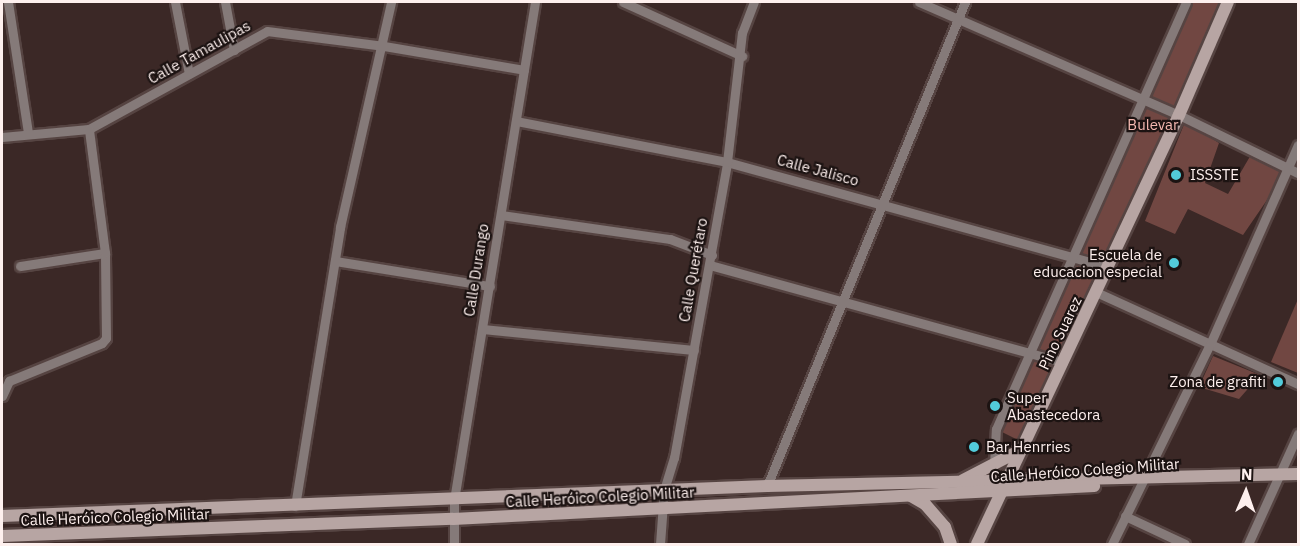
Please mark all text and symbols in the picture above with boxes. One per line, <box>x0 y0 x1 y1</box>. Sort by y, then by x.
street label: Calle Tamaulipas <box>145 16 253 88</box>
park label: Bulevar <box>1127 116 1179 134</box>
street label: Calle Jalisco <box>775 150 861 190</box>
marker: ISSSTE <box>1167 166 1185 184</box>
place label: ISSSTE <box>1190 166 1239 184</box>
street label: Calle Querétaro <box>675 217 711 323</box>
street label: Calle Durango <box>460 222 492 318</box>
place label: Escuela de educacion especial <box>1033 245 1162 280</box>
marker: Escuela de educacion especial <box>1167 256 1181 270</box>
street label: Pino Suarez <box>1035 294 1085 372</box>
place label: Zona de grafiti <box>1170 373 1266 391</box>
marker: Zona de grafiti <box>1271 375 1285 389</box>
place label: Super Abastecedora <box>1007 388 1100 423</box>
marker: Super Abastecedora <box>988 399 1002 413</box>
place label: Bar Henrries <box>986 438 1071 456</box>
marker: Bar Henrries <box>967 440 981 454</box>
street label: Calle Heróico Colegio Militar <box>990 454 1180 486</box>
north arrow <box>1216 462 1276 522</box>
text: N <box>1240 464 1253 484</box>
street label: Calle Heróico Colegio Militar <box>505 483 695 511</box>
street label: Calle Heróico Colegio Militar <box>20 505 210 529</box>

